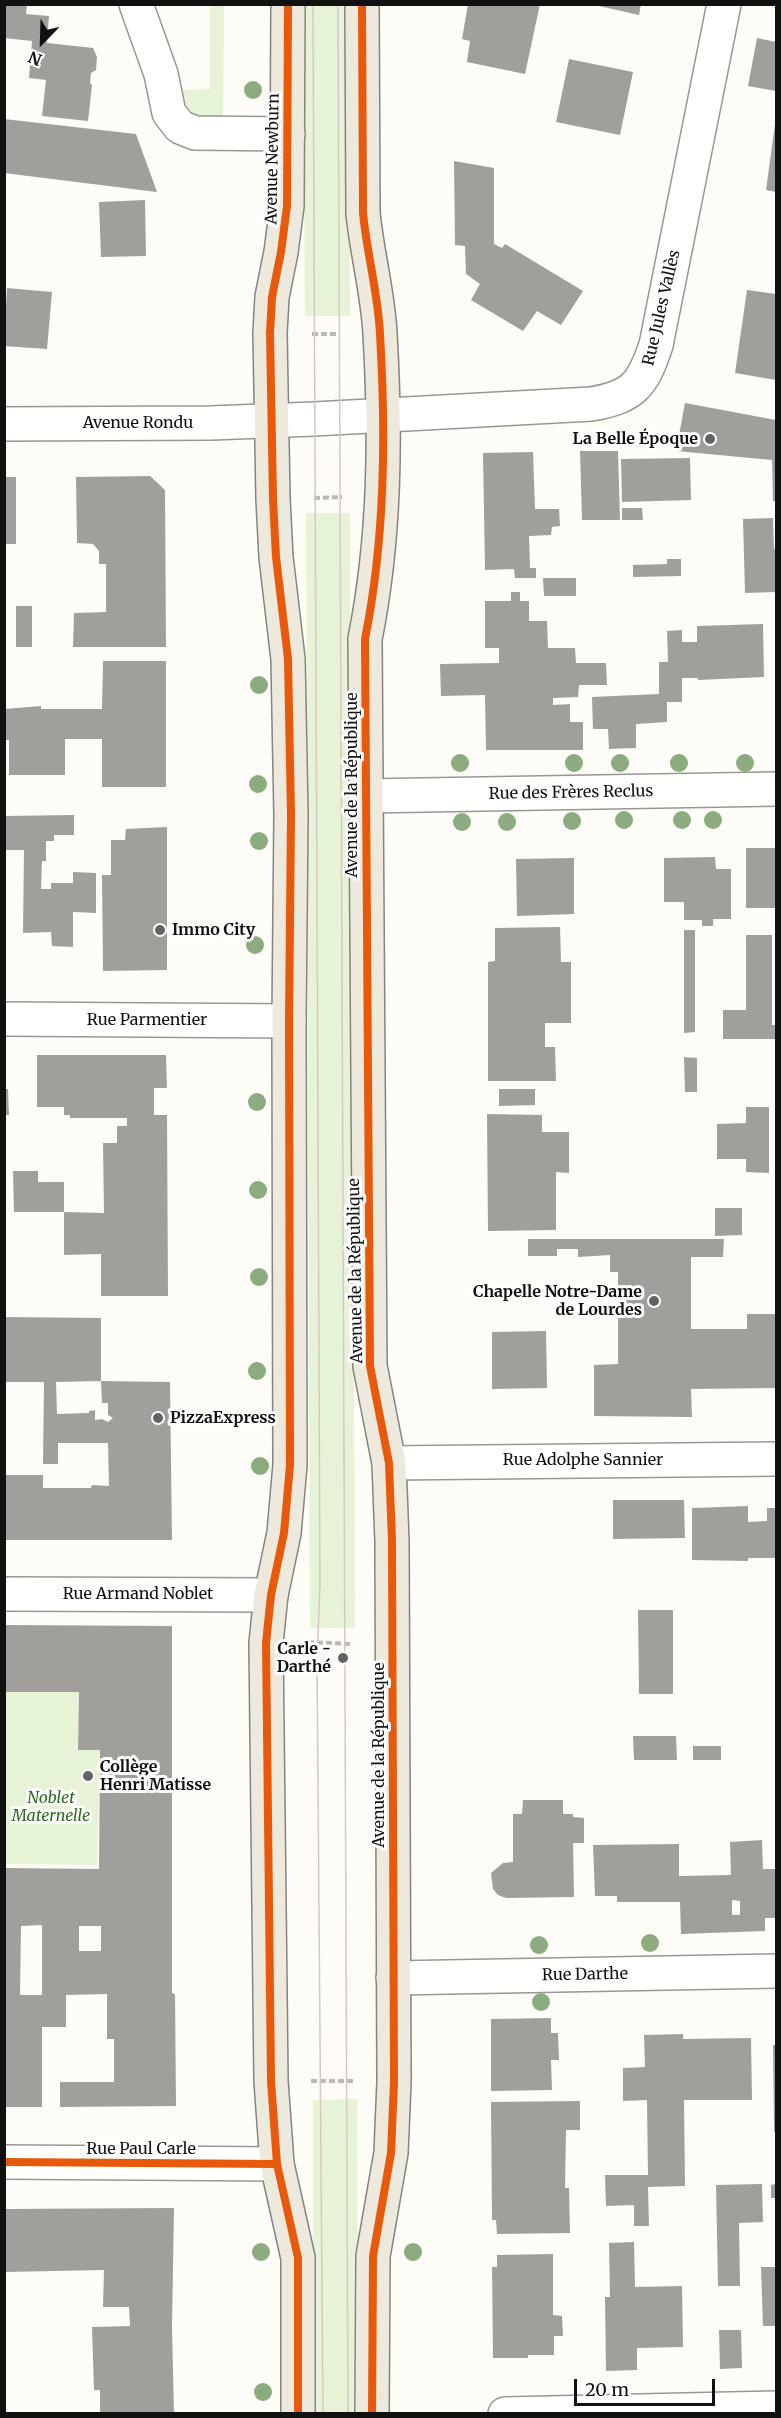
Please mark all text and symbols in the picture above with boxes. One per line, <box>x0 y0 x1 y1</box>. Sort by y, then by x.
north arrow <box>12 12 72 72</box>
text: N <box>25 47 45 70</box>
street label: Avenue Newburn <box>262 93 284 225</box>
street label: Rue Jules Vallès <box>639 248 685 368</box>
street label: Avenue Rondu <box>83 413 193 433</box>
place label: La Belle Époque <box>572 429 698 449</box>
marker: La Belle Époque <box>703 432 717 446</box>
street label: Avenue de la République <box>342 692 362 878</box>
street label: Rue des Frères Reclus <box>489 782 653 804</box>
place label: Immo City <box>172 920 255 940</box>
marker: Immo City <box>153 923 167 937</box>
street label: Rue Parmentier <box>87 1010 207 1030</box>
street label: Avenue de la République <box>345 1178 367 1364</box>
place label: Chapelle Notre-Dame de Lourdes <box>473 1282 642 1320</box>
marker: Chapelle Notre-Dame de Lourdes <box>647 1294 661 1308</box>
place label: PizzaExpress <box>170 1408 276 1428</box>
marker: PizzaExpress <box>151 1411 165 1425</box>
street label: Rue Adolphe Sannier <box>503 1450 663 1470</box>
street label: Rue Armand Noblet <box>63 1584 213 1604</box>
place label: Carle - Darthé <box>277 1639 331 1677</box>
marker: Carle - Darthé <box>336 1651 350 1665</box>
street label: Avenue de la République <box>369 1662 389 1848</box>
place label: Collège Henri Matisse <box>100 1757 211 1795</box>
marker: Collège Henri Matisse <box>81 1769 95 1783</box>
park label: Noblet Maternelle <box>12 1788 90 1826</box>
street label: Rue Darthe <box>542 1965 628 1985</box>
street label: Rue Paul Carle <box>86 2139 196 2159</box>
scale bar <box>577 2367 718 2405</box>
text: 20 m <box>585 2378 629 2401</box>

